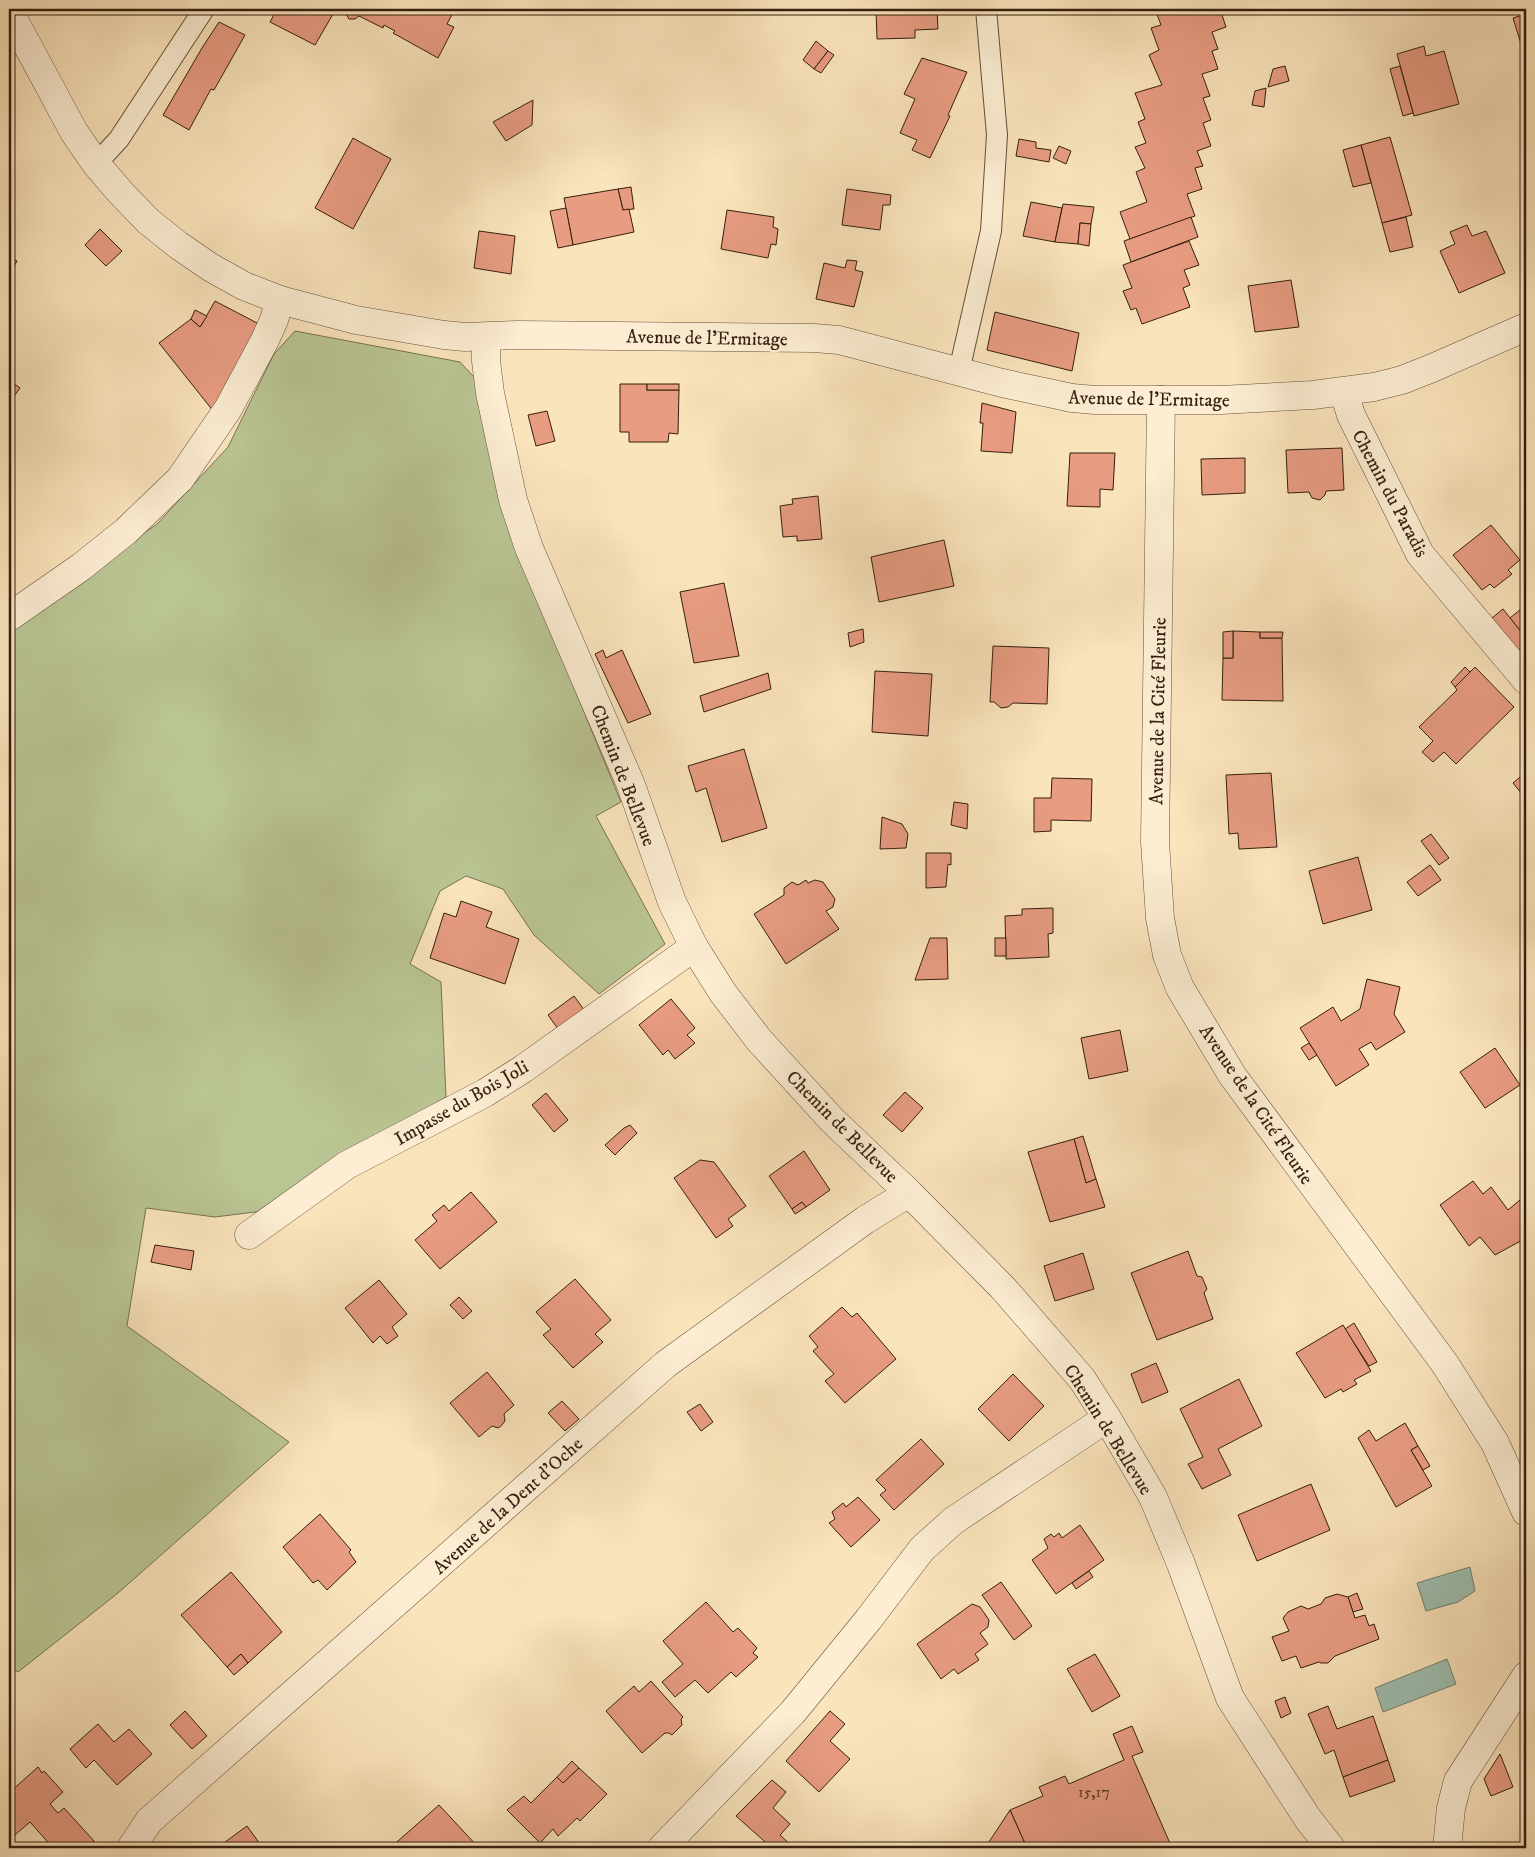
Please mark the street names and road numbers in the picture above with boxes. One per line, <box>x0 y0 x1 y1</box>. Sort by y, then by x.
street label: Avenue de l'Ermitage <box>626 326 788 351</box>
street label: Avenue de l'Ermitage <box>1068 387 1230 412</box>
street label: Chemin du Paradis <box>1346 426 1433 561</box>
street label: Avenue de la Cité Fleurie <box>1145 617 1172 805</box>
street label: Chemin de Bellevue <box>585 702 660 850</box>
street label: Avenue de la Cité Fleurie <box>1194 1021 1318 1189</box>
street label: Impasse du Bois Joli <box>391 1056 533 1151</box>
street label: Chemin de Bellevue <box>781 1066 903 1188</box>
street label: Chemin de Bellevue <box>1058 1360 1157 1499</box>
street label: Avenue de la Dent d'Oche <box>428 1433 588 1580</box>

